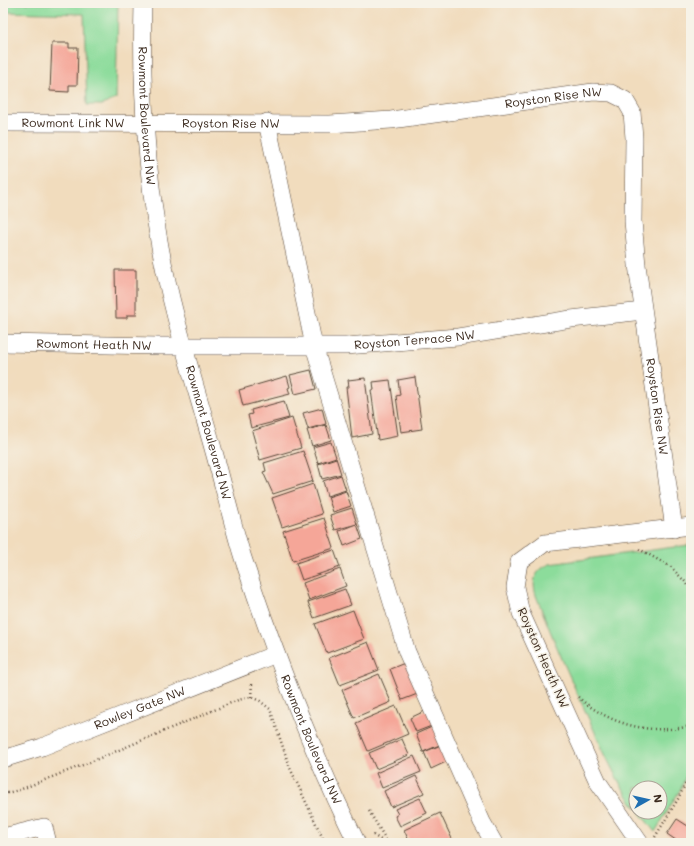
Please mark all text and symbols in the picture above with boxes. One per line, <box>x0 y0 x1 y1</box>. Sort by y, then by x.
street label: Rowmont Boulevard NW <box>136 46 160 186</box>
street label: Royston Rise NW <box>504 83 602 111</box>
street label: Rowmont Link NW <box>22 114 124 130</box>
street label: Royston Rise NW <box>182 115 280 131</box>
street label: Royston Terrace NW <box>354 325 476 352</box>
street label: Rowmont Heath NW <box>36 335 152 353</box>
street label: Royston Rise NW <box>643 357 673 456</box>
street label: Rowmont Boulevard NW <box>182 363 235 501</box>
street label: Royston Heath NW <box>515 605 573 710</box>
street label: Rowmont Boulevard NW <box>278 672 346 807</box>
street label: Rowley Gate NW <box>91 682 187 733</box>
north arrow <box>628 780 668 820</box>
text: N <box>650 793 666 804</box>

